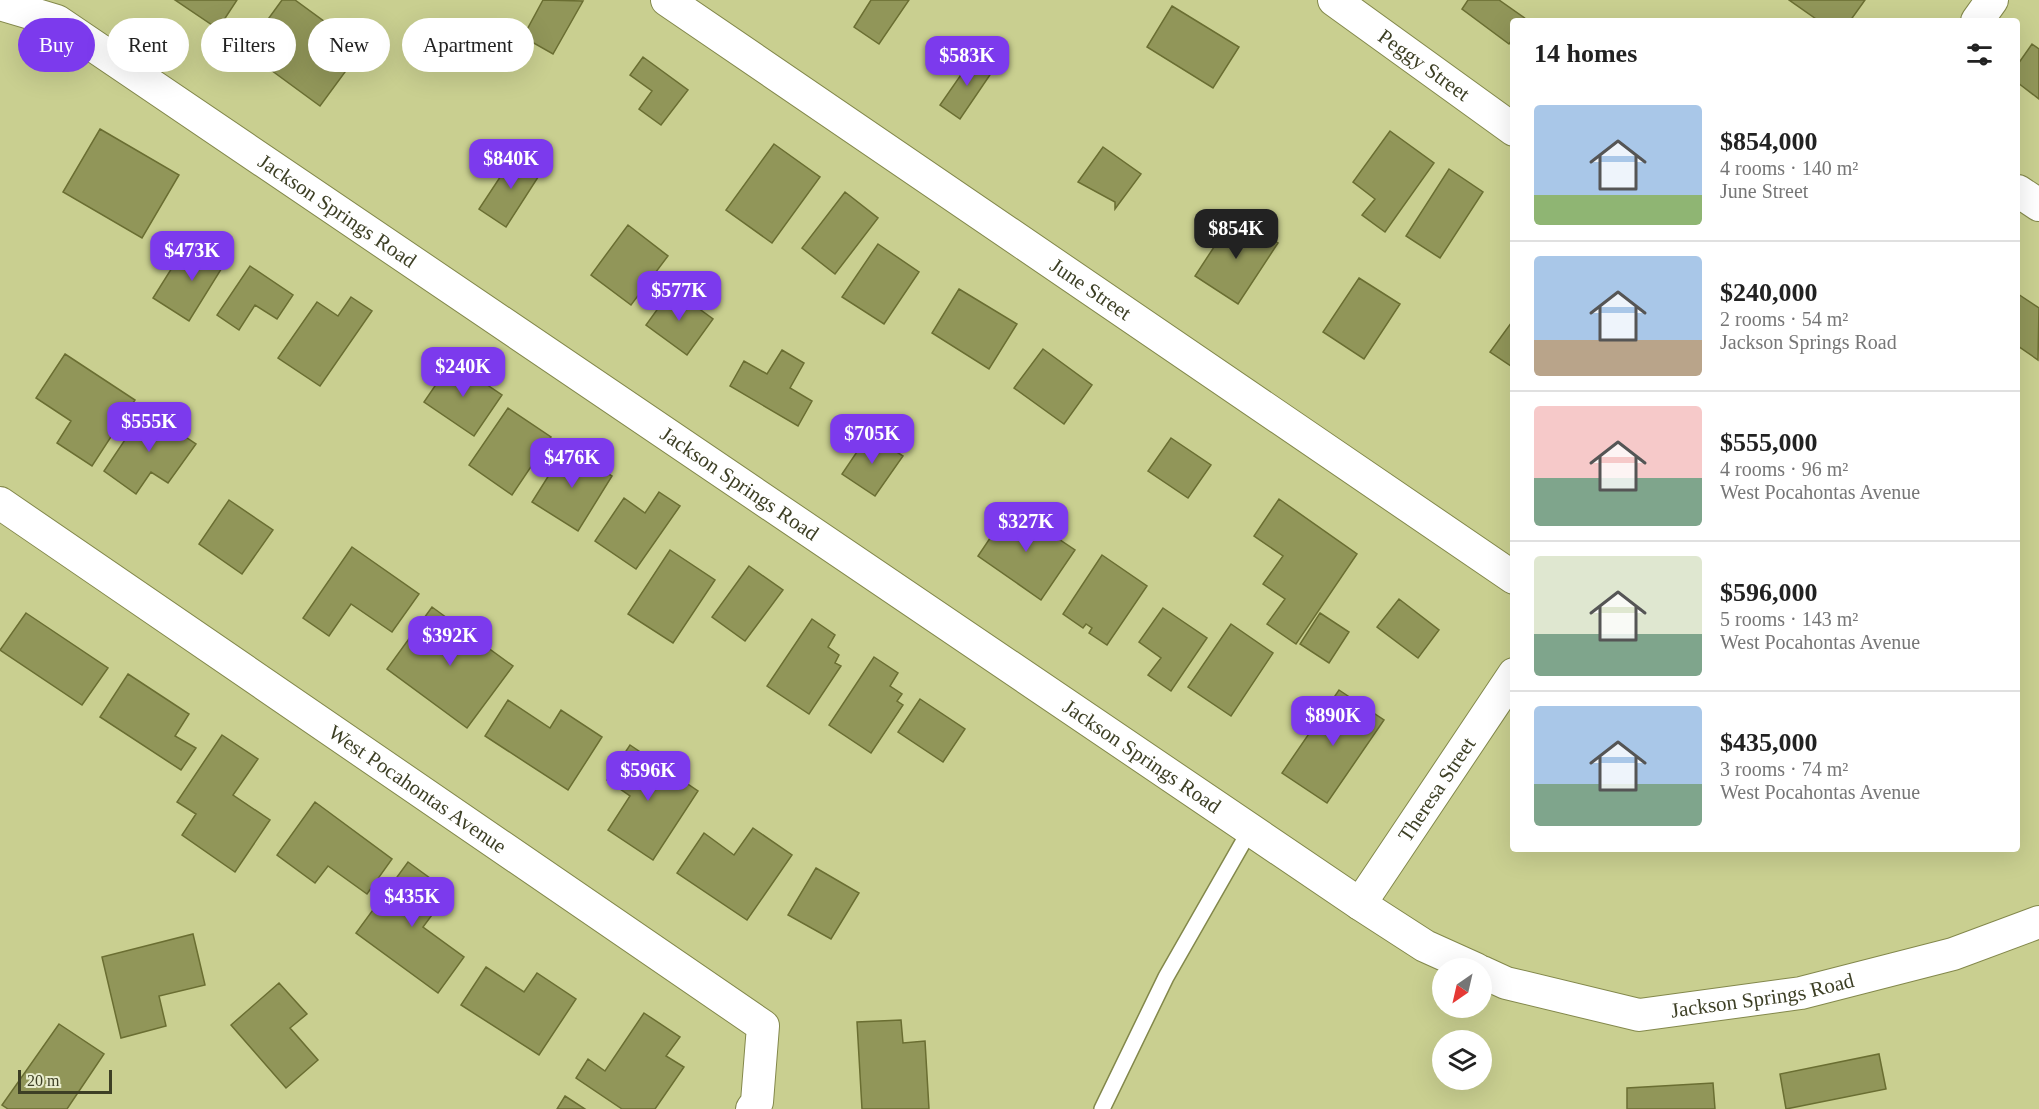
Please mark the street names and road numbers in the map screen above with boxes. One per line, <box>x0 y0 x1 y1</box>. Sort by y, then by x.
street label: Peggy Street <box>1374 24 1474 106</box>
street label: Jackson Springs Road <box>254 149 421 273</box>
street label: June Street <box>1046 253 1136 325</box>
street label: Jackson Springs Road <box>656 422 824 546</box>
street label: Jackson Springs Road <box>1058 694 1226 818</box>
street label: West Pocahontas Avenue <box>324 720 511 858</box>
street label: Theresa Street <box>1393 732 1480 846</box>
street label: Jackson Springs Road <box>1669 968 1857 1023</box>

